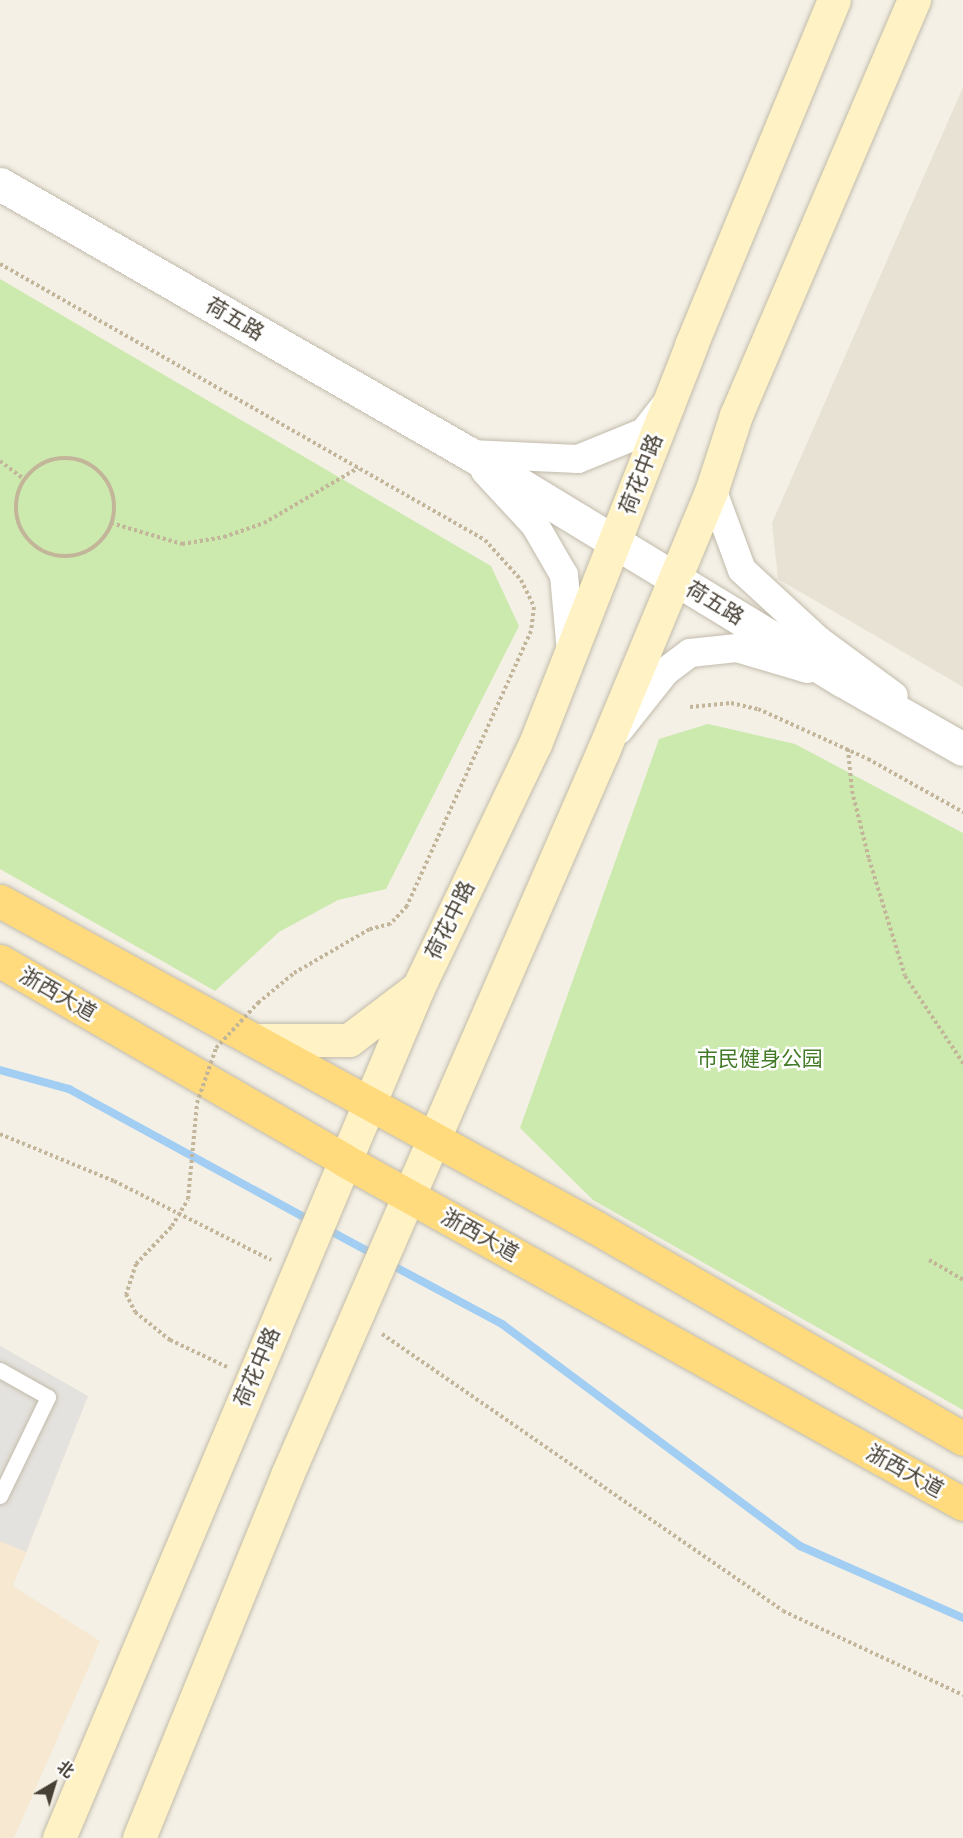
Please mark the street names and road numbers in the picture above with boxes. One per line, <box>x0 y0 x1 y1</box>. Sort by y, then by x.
street label: 荷五路 <box>201 292 269 346</box>
street label: 荷花中路 <box>614 430 668 518</box>
street label: 荷五路 <box>682 576 748 630</box>
street label: 荷花中路 <box>420 877 480 963</box>
street label: 浙西大道 <box>15 962 101 1026</box>
street label: 浙西大道 <box>437 1204 523 1266</box>
street label: 荷花中路 <box>229 1323 285 1411</box>
street label: 浙西大道 <box>862 1440 948 1502</box>

